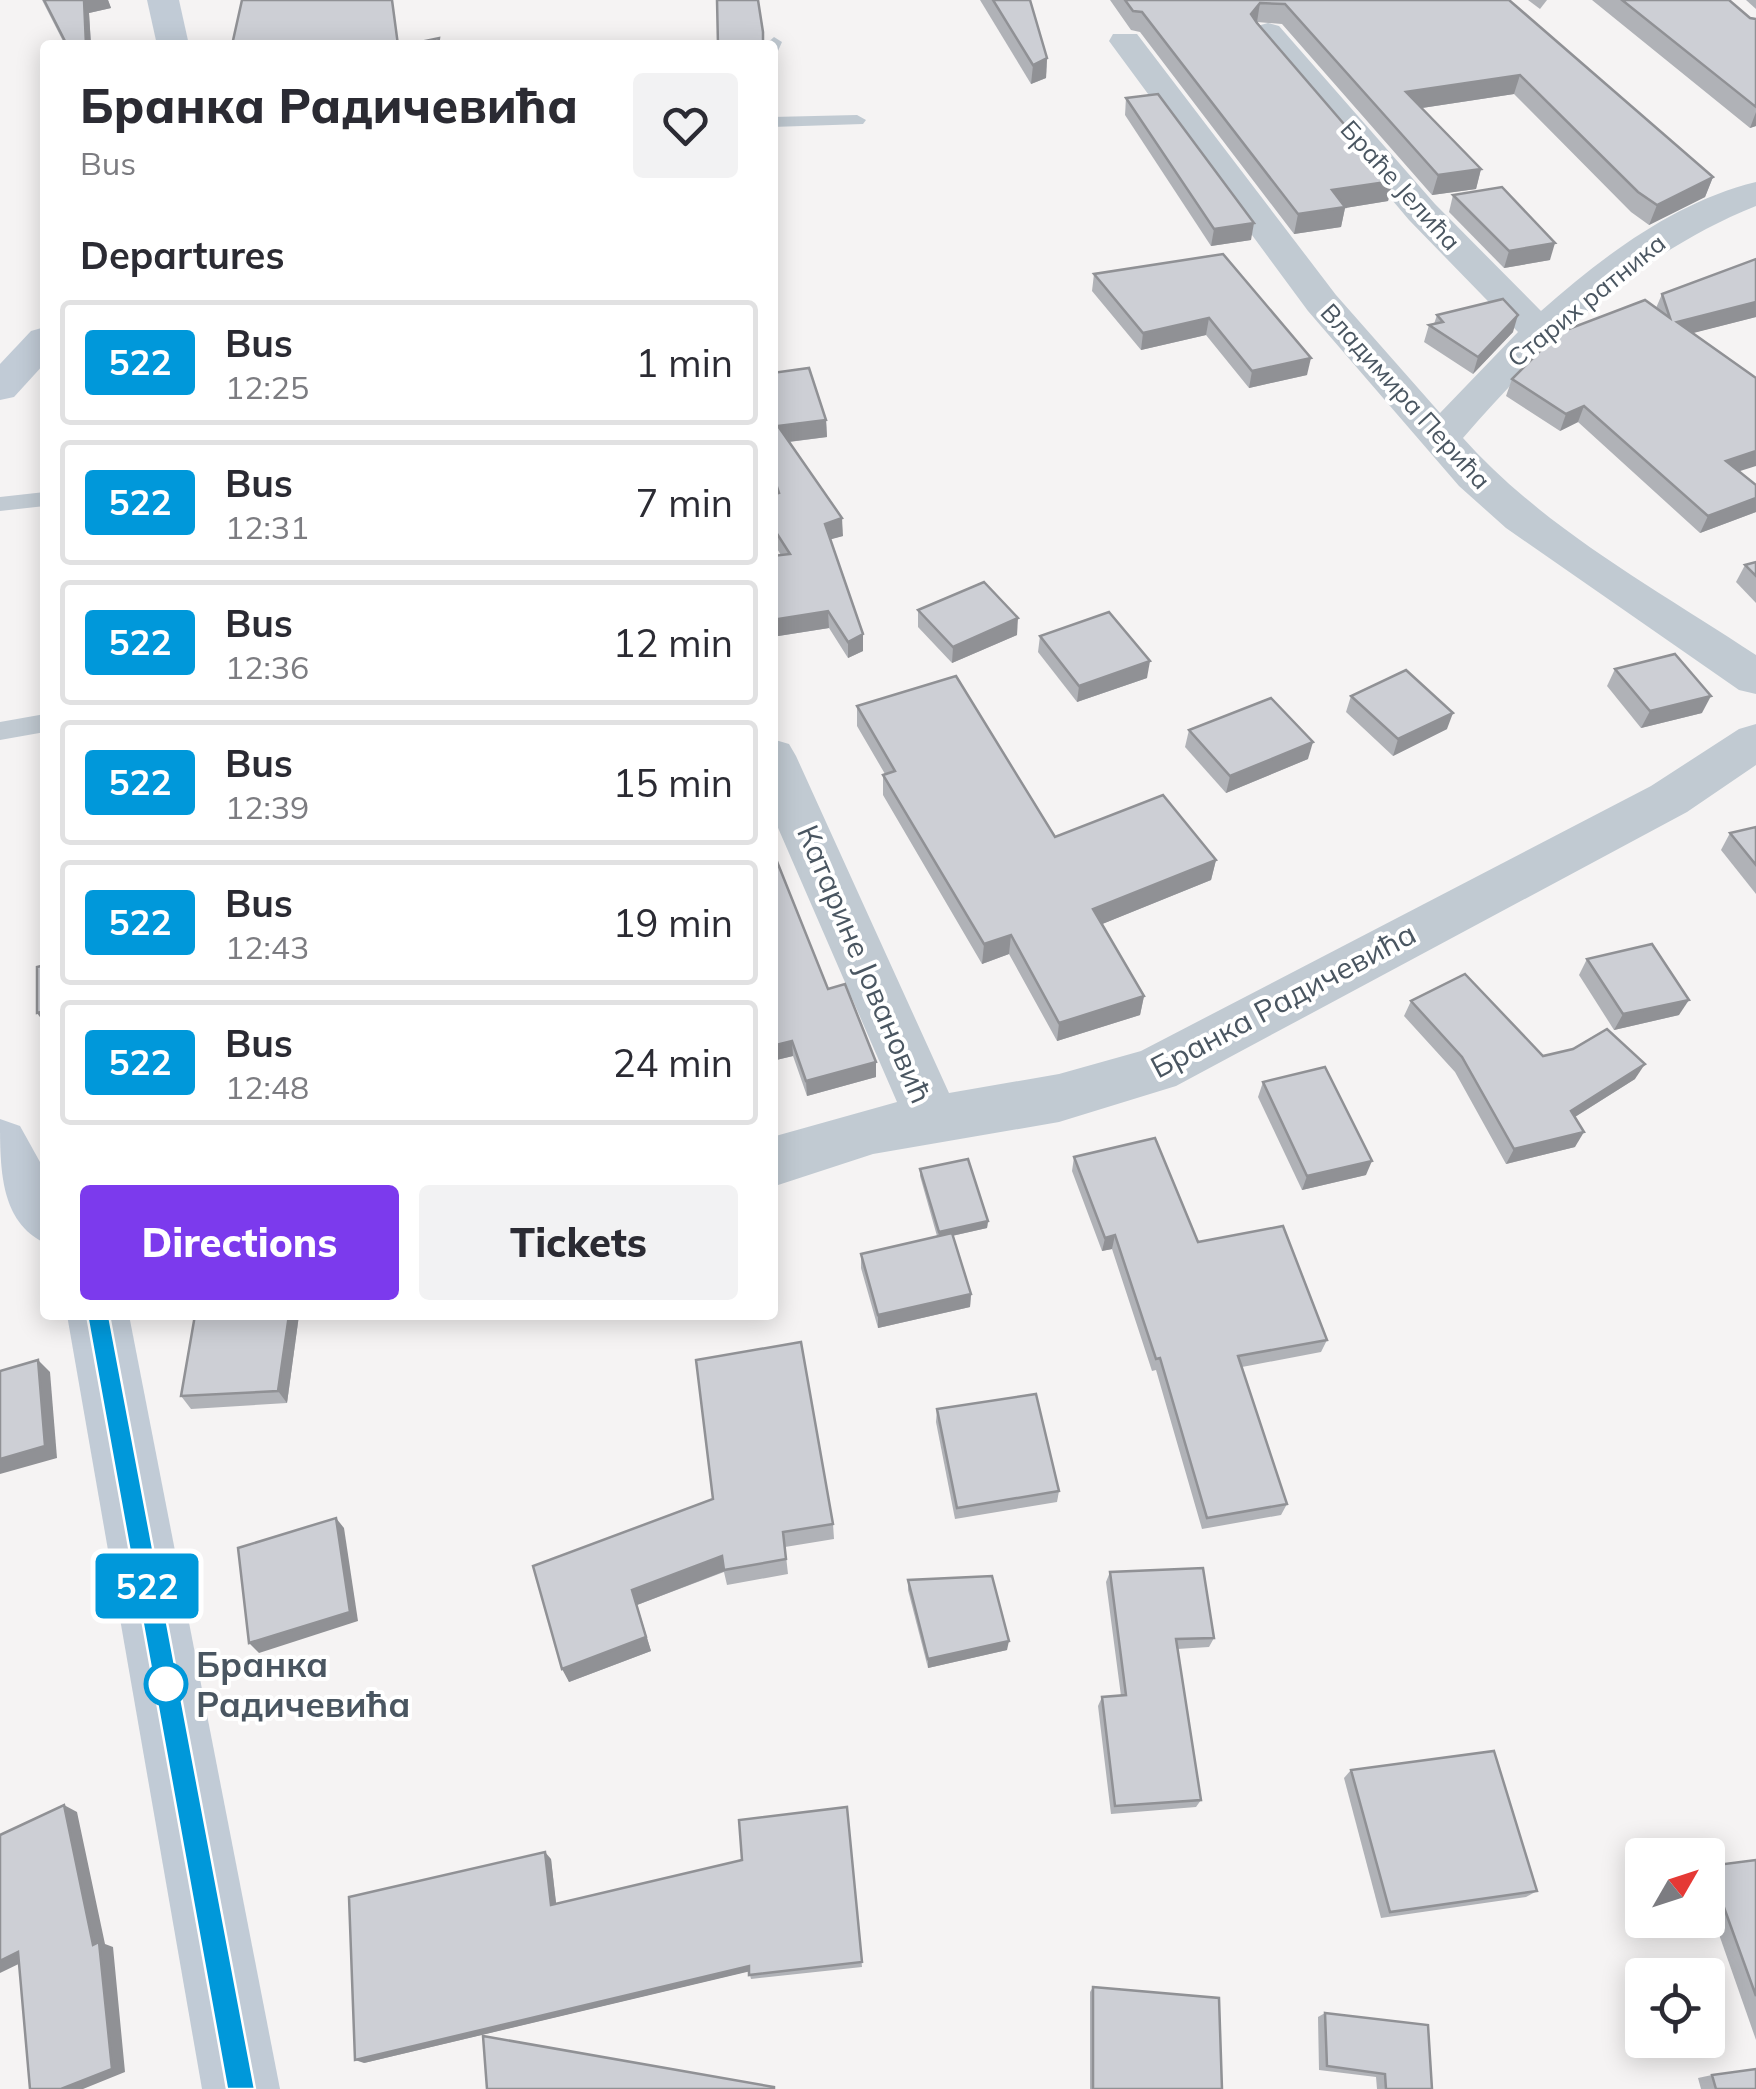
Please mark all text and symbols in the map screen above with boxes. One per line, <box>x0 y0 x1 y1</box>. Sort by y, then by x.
button: heart <box>633 73 738 178</box>
text: Бранка Радичевића <box>80 75 578 135</box>
street label: Браће Јелића <box>1334 114 1468 256</box>
text: Bus <box>80 143 136 183</box>
street label: Старих ратника <box>1501 227 1671 373</box>
text: Departures <box>80 231 284 279</box>
street label: Владимира Перића <box>1315 297 1497 495</box>
text: Bus <box>225 319 293 367</box>
text: 1 min <box>636 339 733 387</box>
text: 522 <box>108 340 172 384</box>
text: 12:25 <box>225 367 309 407</box>
text: Bus <box>225 459 293 507</box>
text: 7 min <box>636 479 733 527</box>
text: 522 <box>108 480 172 524</box>
text: 12:31 <box>225 507 309 547</box>
text: Bus <box>225 599 293 647</box>
text: 12 min <box>613 619 733 667</box>
text: 522 <box>108 620 172 664</box>
text: 12:36 <box>225 647 309 687</box>
text: Bus <box>225 739 293 787</box>
text: 15 min <box>613 759 733 807</box>
text: 522 <box>108 760 172 804</box>
text: 12:39 <box>225 787 309 827</box>
street label: Катарине Јовановић <box>789 819 941 1109</box>
text: Bus <box>225 879 293 927</box>
text: 19 min <box>613 899 733 947</box>
text: 522 <box>108 900 172 944</box>
street label: Бранка Радичевића <box>1144 914 1422 1086</box>
text: 12:43 <box>225 927 309 967</box>
text: Bus <box>225 1019 293 1067</box>
text: 24 min <box>613 1039 733 1087</box>
text: 522 <box>108 1040 172 1084</box>
text: 12:48 <box>225 1067 309 1107</box>
button: Directions <box>80 1185 399 1300</box>
button: Tickets <box>419 1185 738 1300</box>
line badge: 522 <box>90 1554 204 1618</box>
text: 522 <box>115 1564 179 1608</box>
place label: Бранка Радичевића <box>196 1642 410 1726</box>
marker: Бранка Радичевића <box>145 1663 187 1705</box>
north arrow <box>1625 1838 1725 1938</box>
map controls <box>1625 1838 1725 2058</box>
button: locate <box>1625 1958 1725 2058</box>

